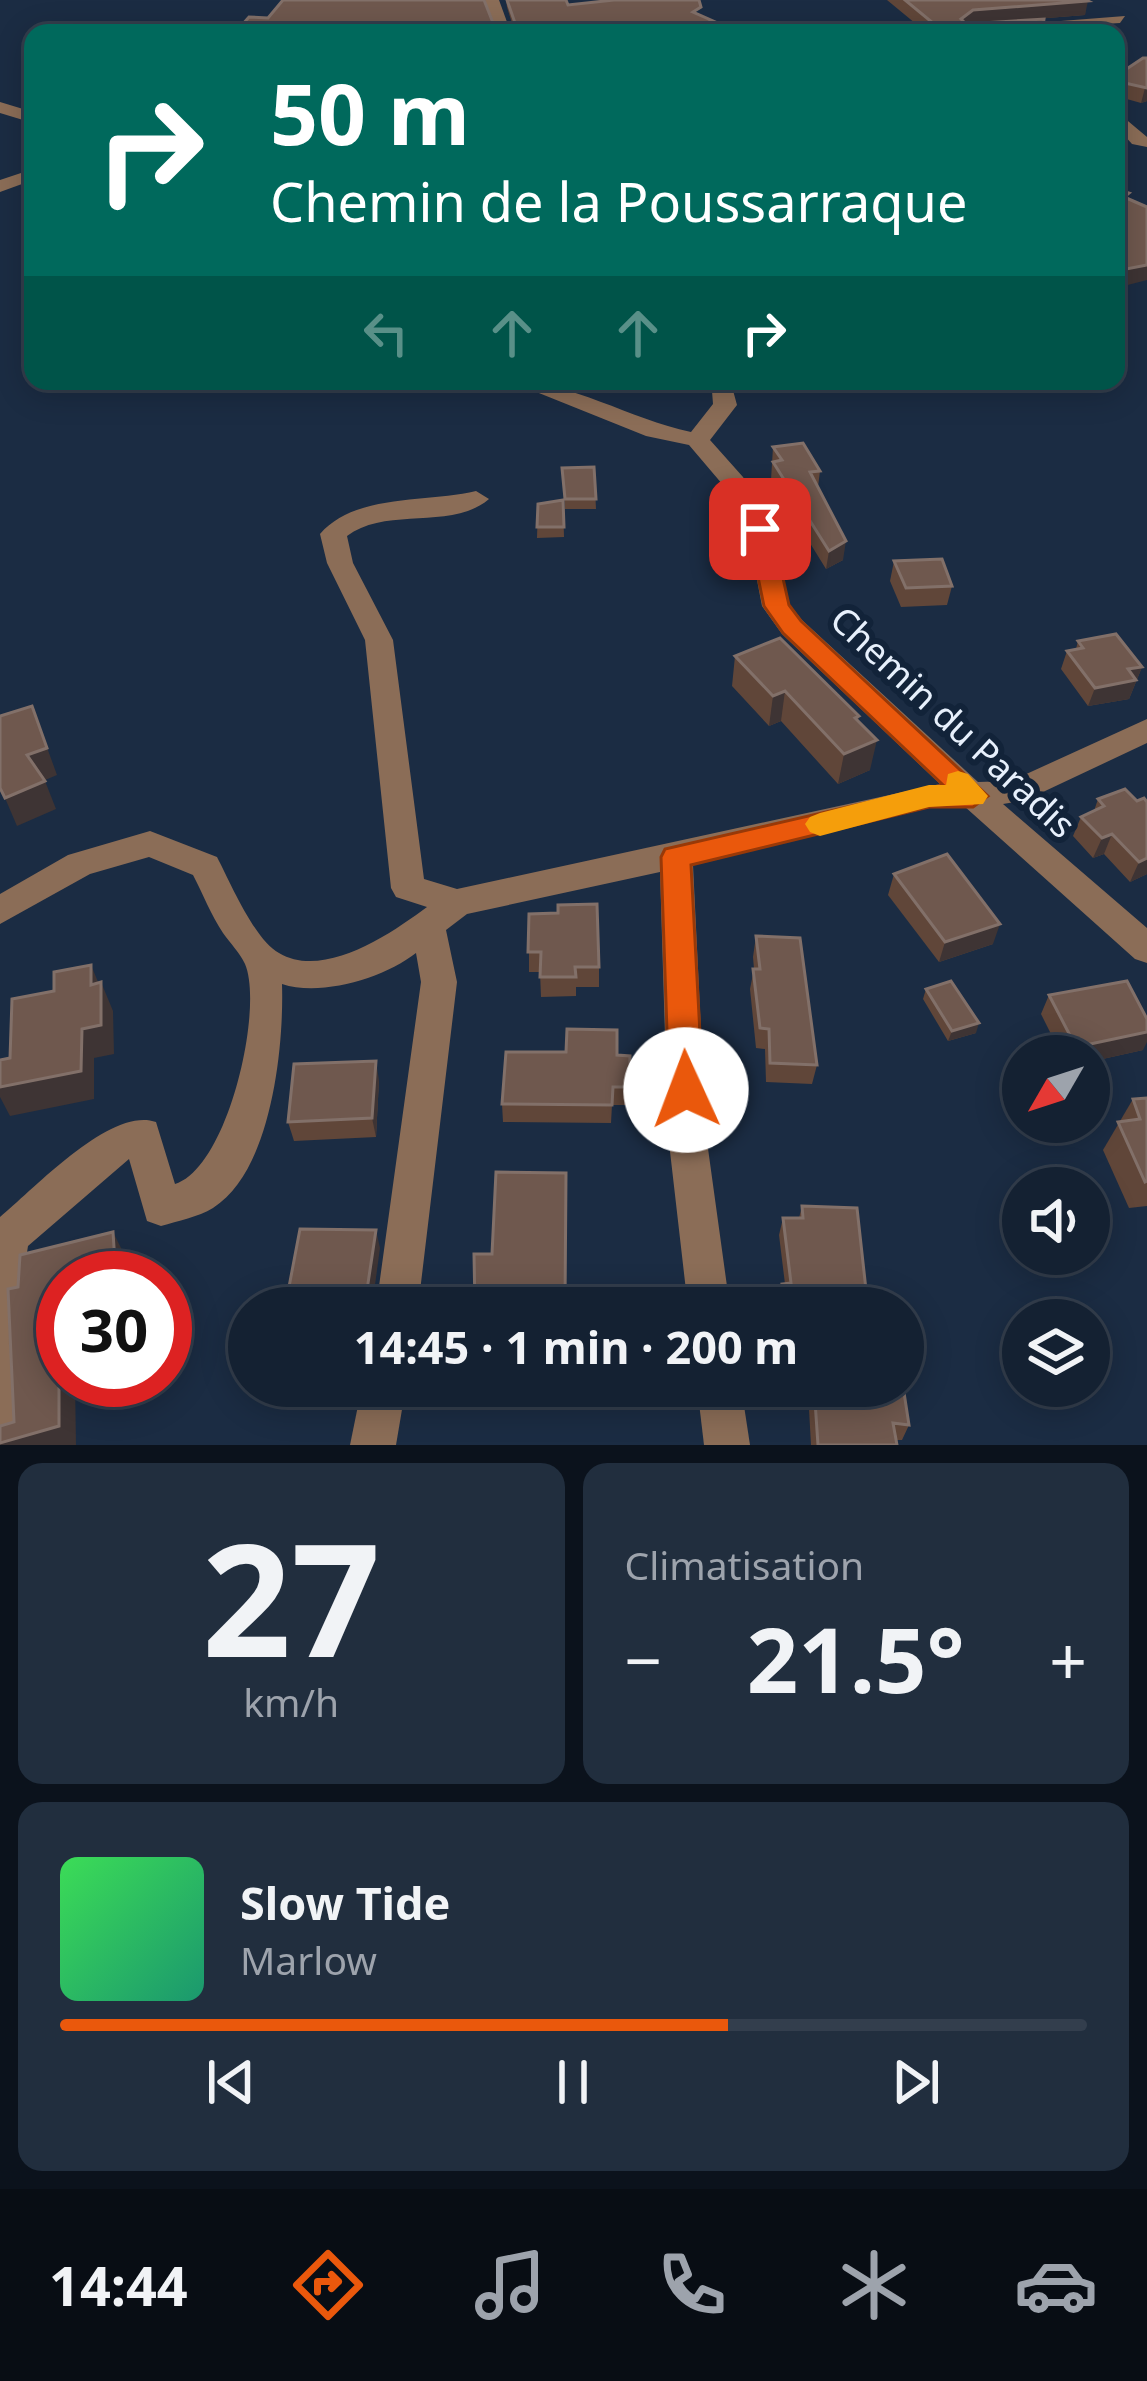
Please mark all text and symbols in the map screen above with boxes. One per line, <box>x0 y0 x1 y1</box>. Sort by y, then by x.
text: 50 m <box>270 55 470 170</box>
icon: right <box>72 72 228 228</box>
text: Chemin de la Poussarraque <box>270 164 967 238</box>
icon: left <box>353 300 419 366</box>
icon: ahead <box>479 300 545 366</box>
icon: ahead <box>605 300 671 366</box>
icon: right <box>731 300 797 366</box>
pin <box>709 478 811 580</box>
icon: arrive <box>727 496 793 562</box>
street label: Chemin du Paradis <box>820 595 1087 848</box>
position arrow <box>623 1027 749 1153</box>
north arrow <box>1002 1035 1110 1143</box>
map controls <box>1002 1035 1110 1407</box>
button: sound <box>1002 1167 1110 1275</box>
speed limit sign: 30 <box>36 1251 192 1407</box>
button: layers <box>1002 1299 1110 1407</box>
text: 14:45 · 1 min · 200 m <box>354 1316 798 1377</box>
text: 27 <box>202 1490 380 1703</box>
text: Climatisation <box>625 1538 864 1591</box>
text: 21.5° <box>747 1597 965 1719</box>
text: − <box>625 1614 662 1704</box>
text: + <box>1049 1614 1087 1704</box>
text: km/h <box>243 1675 339 1728</box>
text: Slow Tide <box>240 1872 450 1933</box>
text: Marlow <box>240 1933 377 1986</box>
icon: previous <box>198 2049 264 2115</box>
icon: pause <box>540 2049 606 2115</box>
icon: next <box>883 2049 949 2115</box>
icon: directions <box>286 2243 370 2327</box>
icon: music <box>468 2243 552 2327</box>
icon: phone <box>650 2243 734 2327</box>
icon: climate <box>832 2243 916 2327</box>
icon: car <box>1014 2243 1098 2327</box>
text: 14:44 <box>49 2248 188 2322</box>

